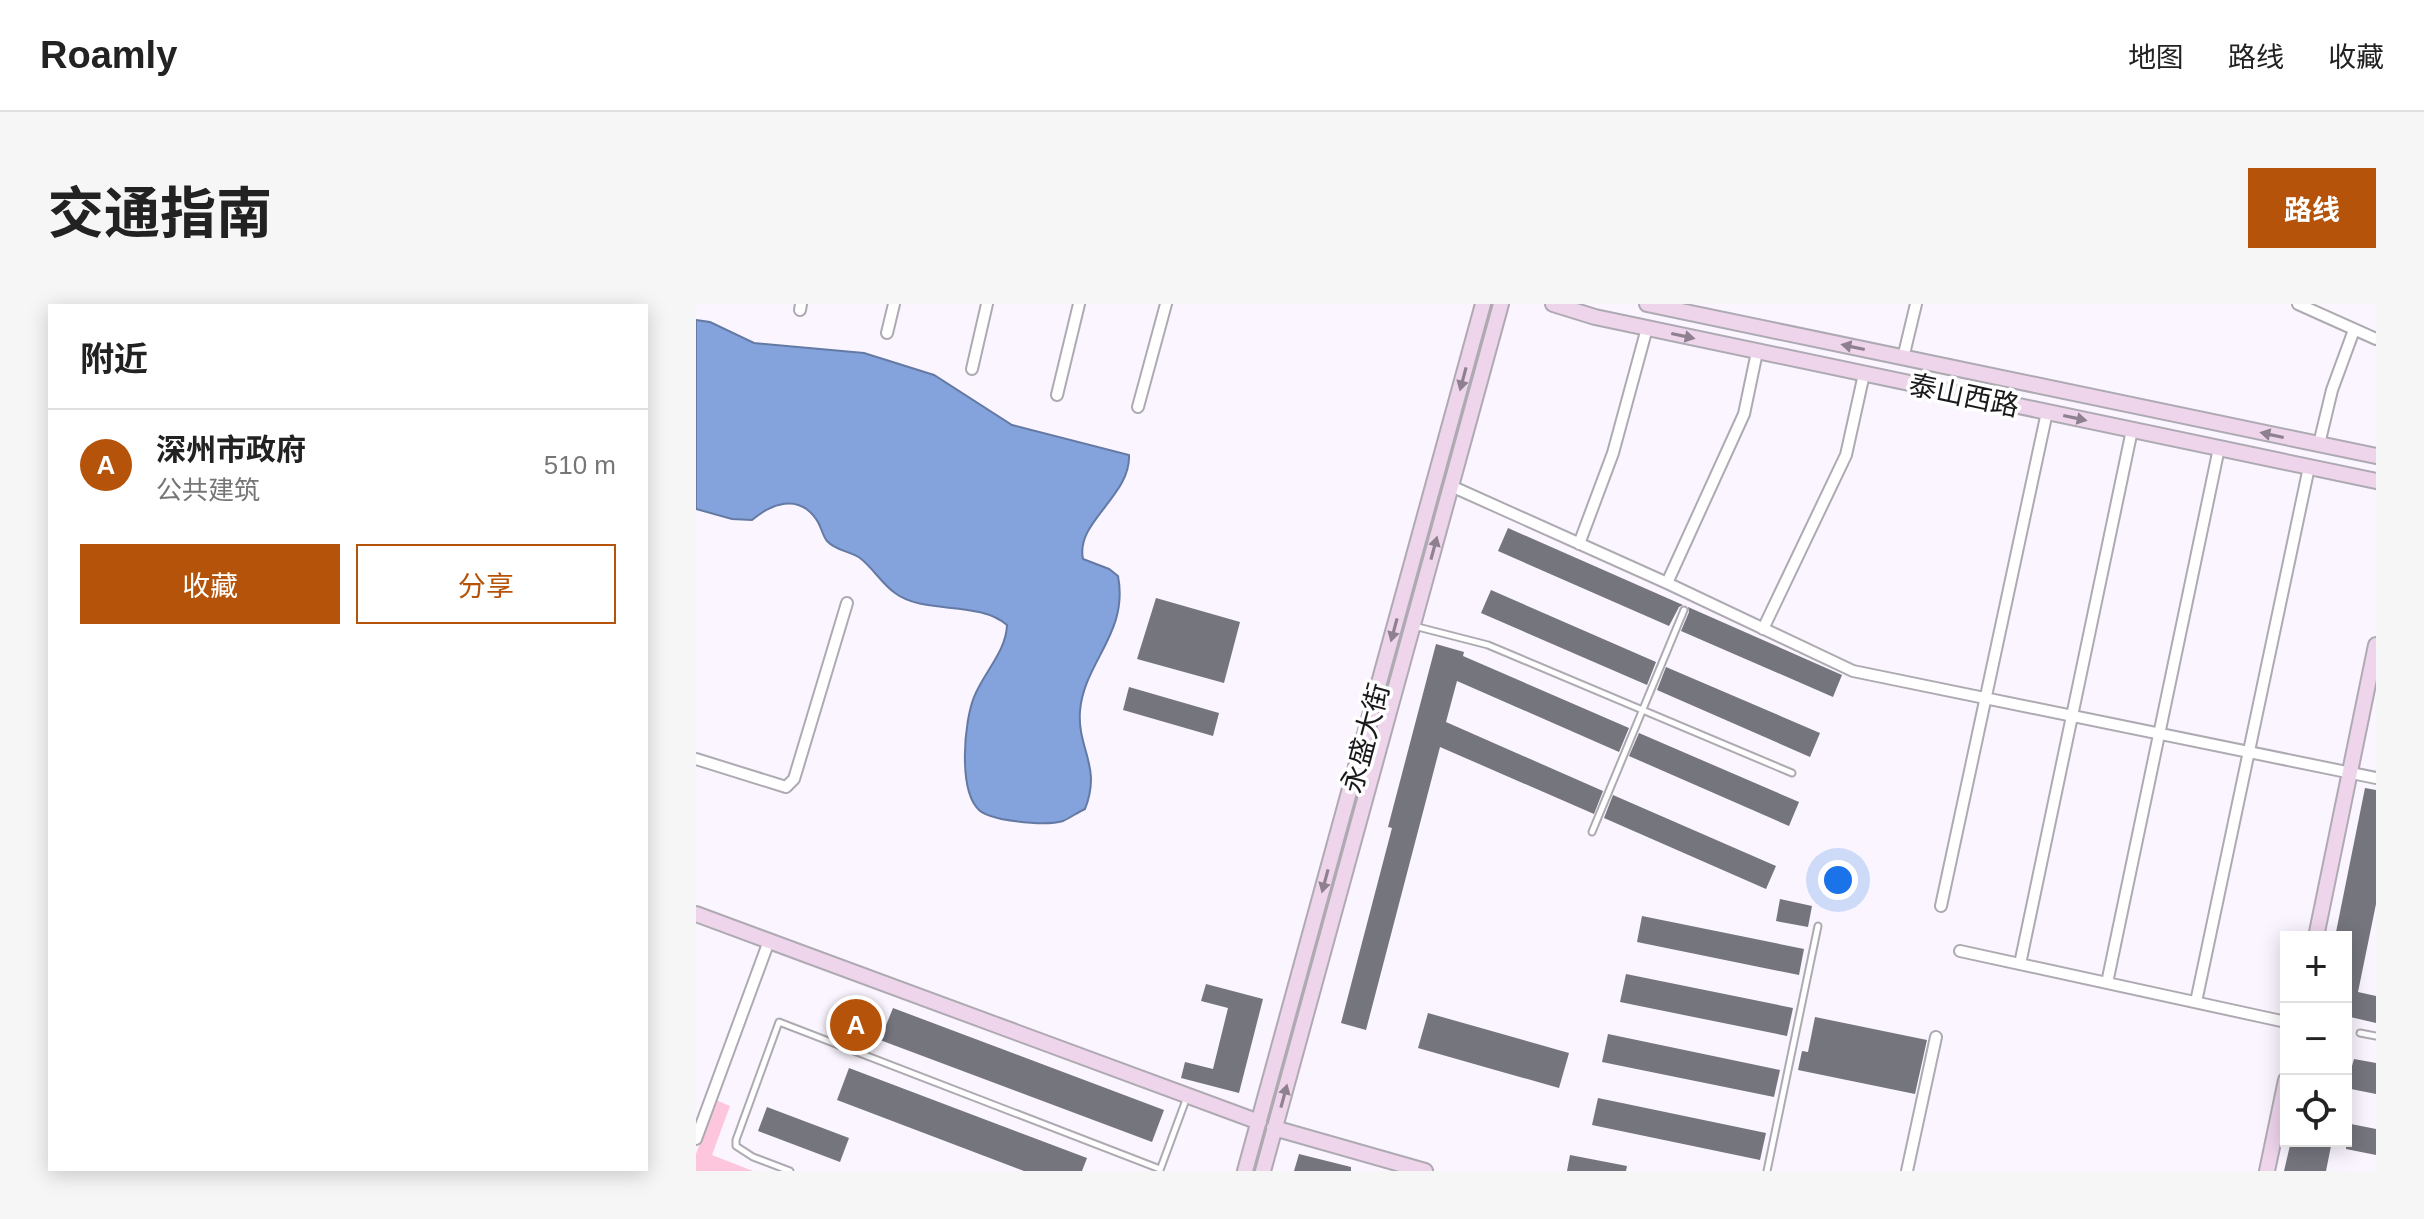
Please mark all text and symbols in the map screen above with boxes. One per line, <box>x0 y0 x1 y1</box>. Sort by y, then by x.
text: Roamly <box>40 34 177 76</box>
text: 地图 <box>2128 42 2184 73</box>
text: 路线 <box>2228 42 2284 73</box>
text: 收藏 <box>2328 42 2384 73</box>
button: 路线 <box>2248 168 2376 248</box>
text: 交通指南 <box>48 182 272 245</box>
one-way arrow <box>1671 330 1696 343</box>
text: 附近 <box>80 340 148 378</box>
one-way arrow <box>1841 340 1866 353</box>
one-way arrow <box>1456 367 1468 392</box>
street label: 泰山西路 <box>1906 369 2022 422</box>
one-way arrow <box>2062 412 2087 425</box>
one-way arrow <box>2260 428 2285 441</box>
text: 深州市政府 <box>156 433 306 466</box>
text: A <box>97 450 115 480</box>
text: 510 m <box>544 450 616 480</box>
text: 公共建筑 <box>156 475 260 505</box>
one-way arrow <box>1428 536 1441 560</box>
button: 收藏 <box>80 544 340 624</box>
button: 分享 <box>356 544 616 624</box>
one-way arrow <box>1387 618 1400 642</box>
street label: 永盛大街 <box>1336 680 1395 796</box>
your location <box>1818 860 1858 900</box>
one-way arrow <box>1319 868 1331 893</box>
map controls <box>2280 931 2352 1147</box>
button: + <box>2280 931 2352 1003</box>
pin: A <box>830 995 882 1055</box>
button: − <box>2280 1003 2352 1075</box>
button: locate <box>2280 1075 2352 1147</box>
one-way arrow <box>1278 1083 1290 1108</box>

